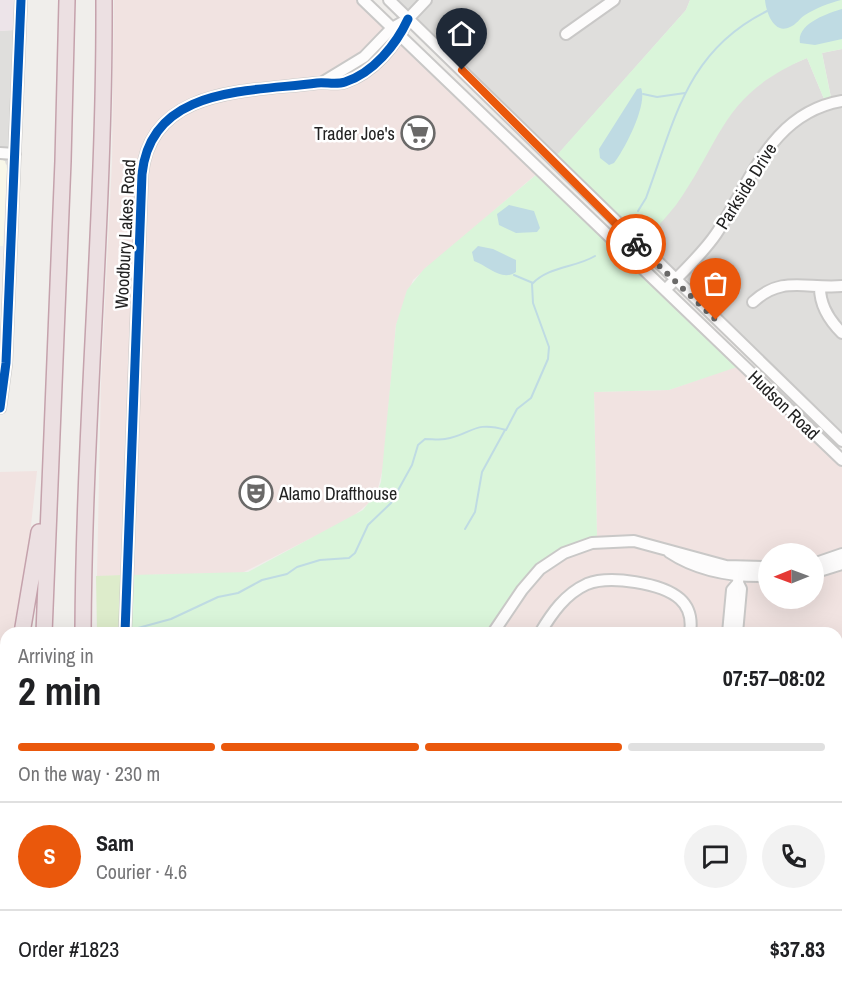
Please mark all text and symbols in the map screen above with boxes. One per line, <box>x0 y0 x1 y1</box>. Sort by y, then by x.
pin <box>436 8 487 70</box>
icon: home <box>445 17 478 50</box>
supermarket icon: Trader Joe's <box>400 115 436 151</box>
place label: Trader Joe's <box>314 121 395 146</box>
street label: Parkside Drive <box>710 138 782 234</box>
street label: Woodbury Lakes Road <box>109 159 141 309</box>
courier <box>606 214 666 274</box>
icon: bike <box>620 228 653 261</box>
pin <box>690 258 741 320</box>
icon: bag <box>699 267 732 300</box>
street label: Hudson Road <box>743 365 825 445</box>
theatre icon: Alamo Drafthouse <box>238 475 274 511</box>
place label: Alamo Drafthouse <box>278 481 397 506</box>
north arrow <box>758 543 824 609</box>
map controls <box>758 543 824 609</box>
text: Arriving in <box>18 642 94 669</box>
text: 07:57–08:02 <box>723 663 825 693</box>
text: 2 min <box>18 665 102 717</box>
text: On the way · 230 m <box>18 760 160 787</box>
button: chat <box>684 825 747 888</box>
button: phone <box>762 825 825 888</box>
text: Sam <box>96 828 134 858</box>
text: S <box>43 841 56 871</box>
text: Courier · 4.6 <box>96 858 187 885</box>
text: Order #1823 <box>18 934 119 964</box>
text: $37.83 <box>770 934 825 964</box>

